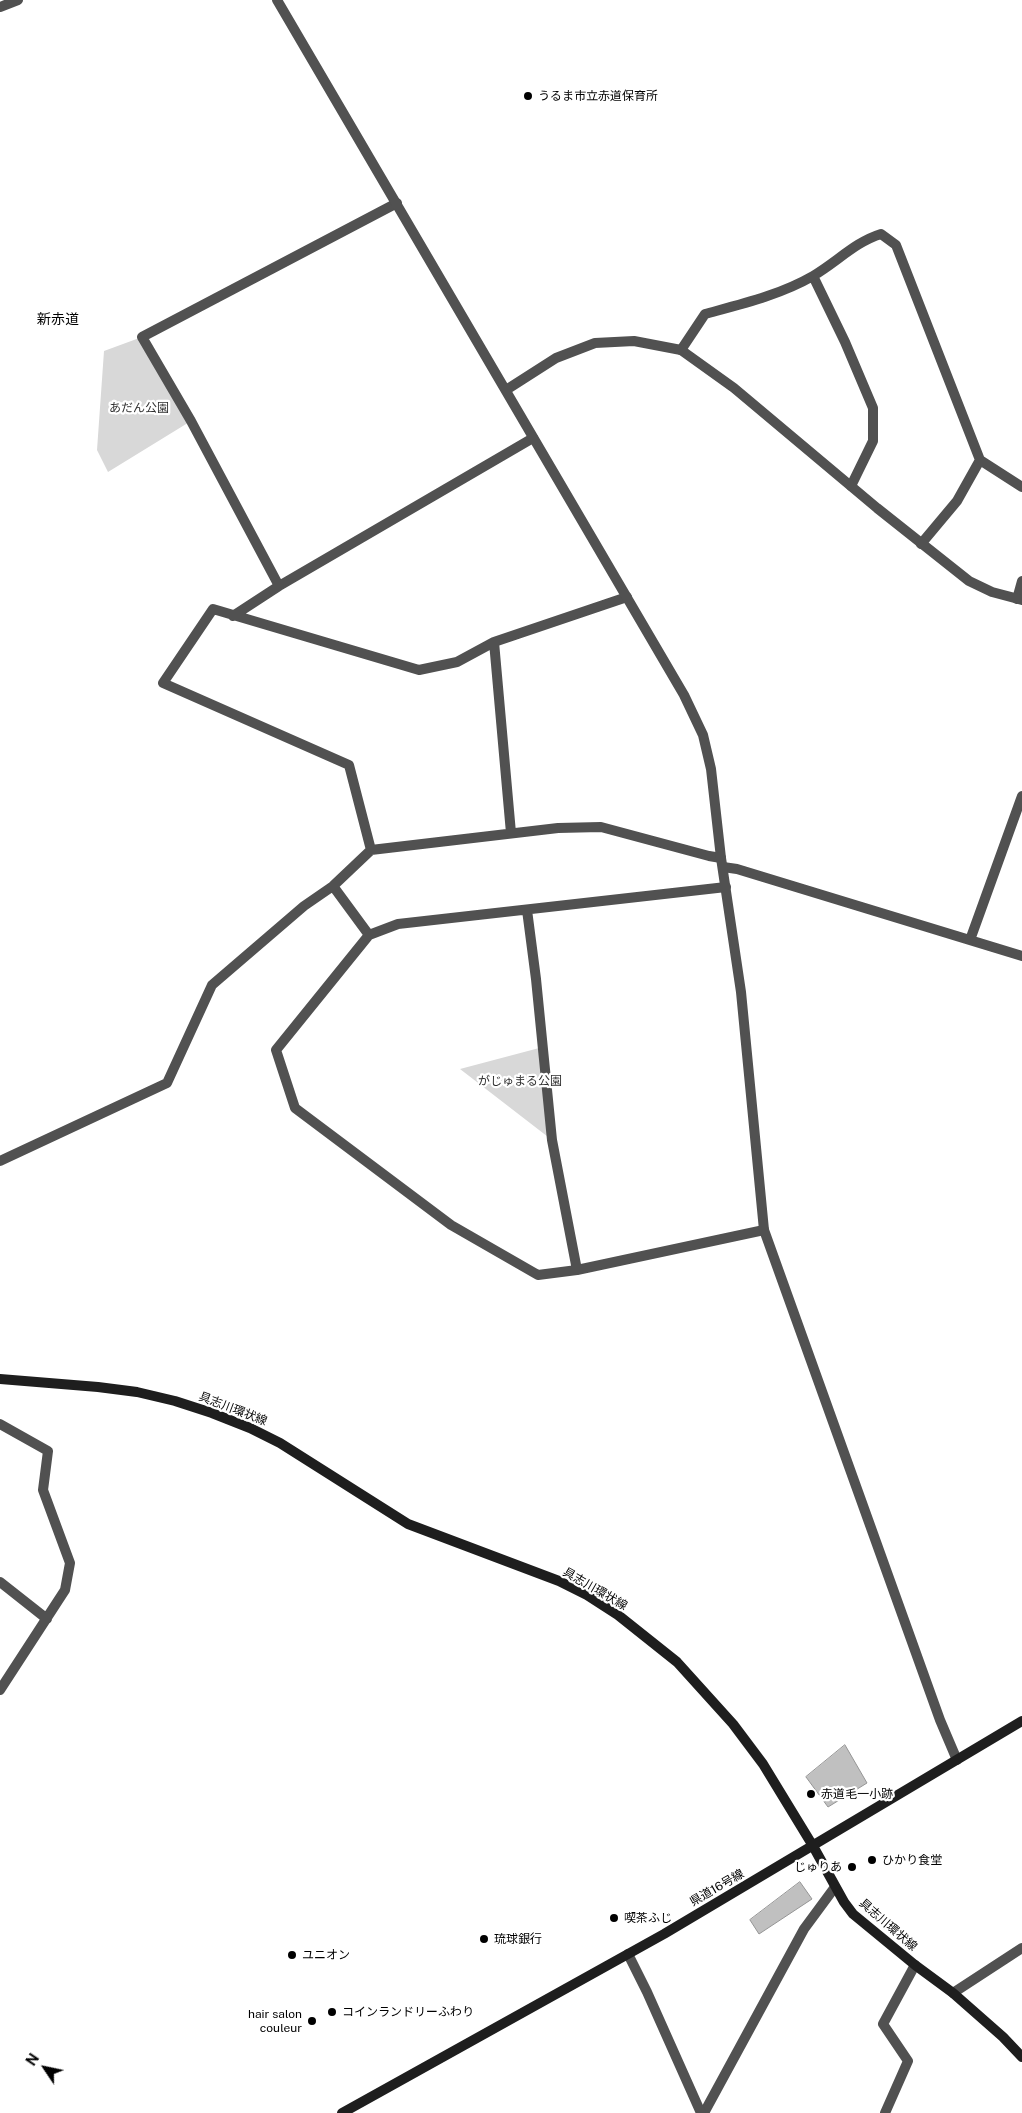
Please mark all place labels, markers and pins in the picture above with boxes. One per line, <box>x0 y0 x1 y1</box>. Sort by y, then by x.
place label: うるま市立赤道保育所 <box>538 89 658 103</box>
marker: うるま市立赤道保育所 <box>522 90 534 102</box>
place label: 赤道毛一小跡 <box>821 1787 893 1801</box>
marker: 赤道毛一小跡 <box>805 1788 817 1800</box>
place label: ひかり食堂 <box>882 1853 942 1867</box>
marker: ひかり食堂 <box>866 1854 878 1866</box>
place label: じゅりあ <box>794 1860 842 1874</box>
marker: じゅりあ <box>846 1861 858 1873</box>
place label: 喫茶ふじ <box>624 1911 672 1925</box>
marker: 喫茶ふじ <box>608 1912 620 1924</box>
place label: 琉球銀行 <box>494 1932 542 1946</box>
marker: 琉球銀行 <box>478 1933 490 1945</box>
place label: ユニオン <box>302 1948 350 1962</box>
marker: ユニオン <box>286 1949 298 1961</box>
place label: コインランドリーふわり <box>342 2005 474 2019</box>
marker: コインランドリーふわり <box>326 2006 338 2018</box>
place label: hair salon couleur <box>248 2007 302 2035</box>
marker: hair salon couleur <box>306 2015 318 2027</box>

